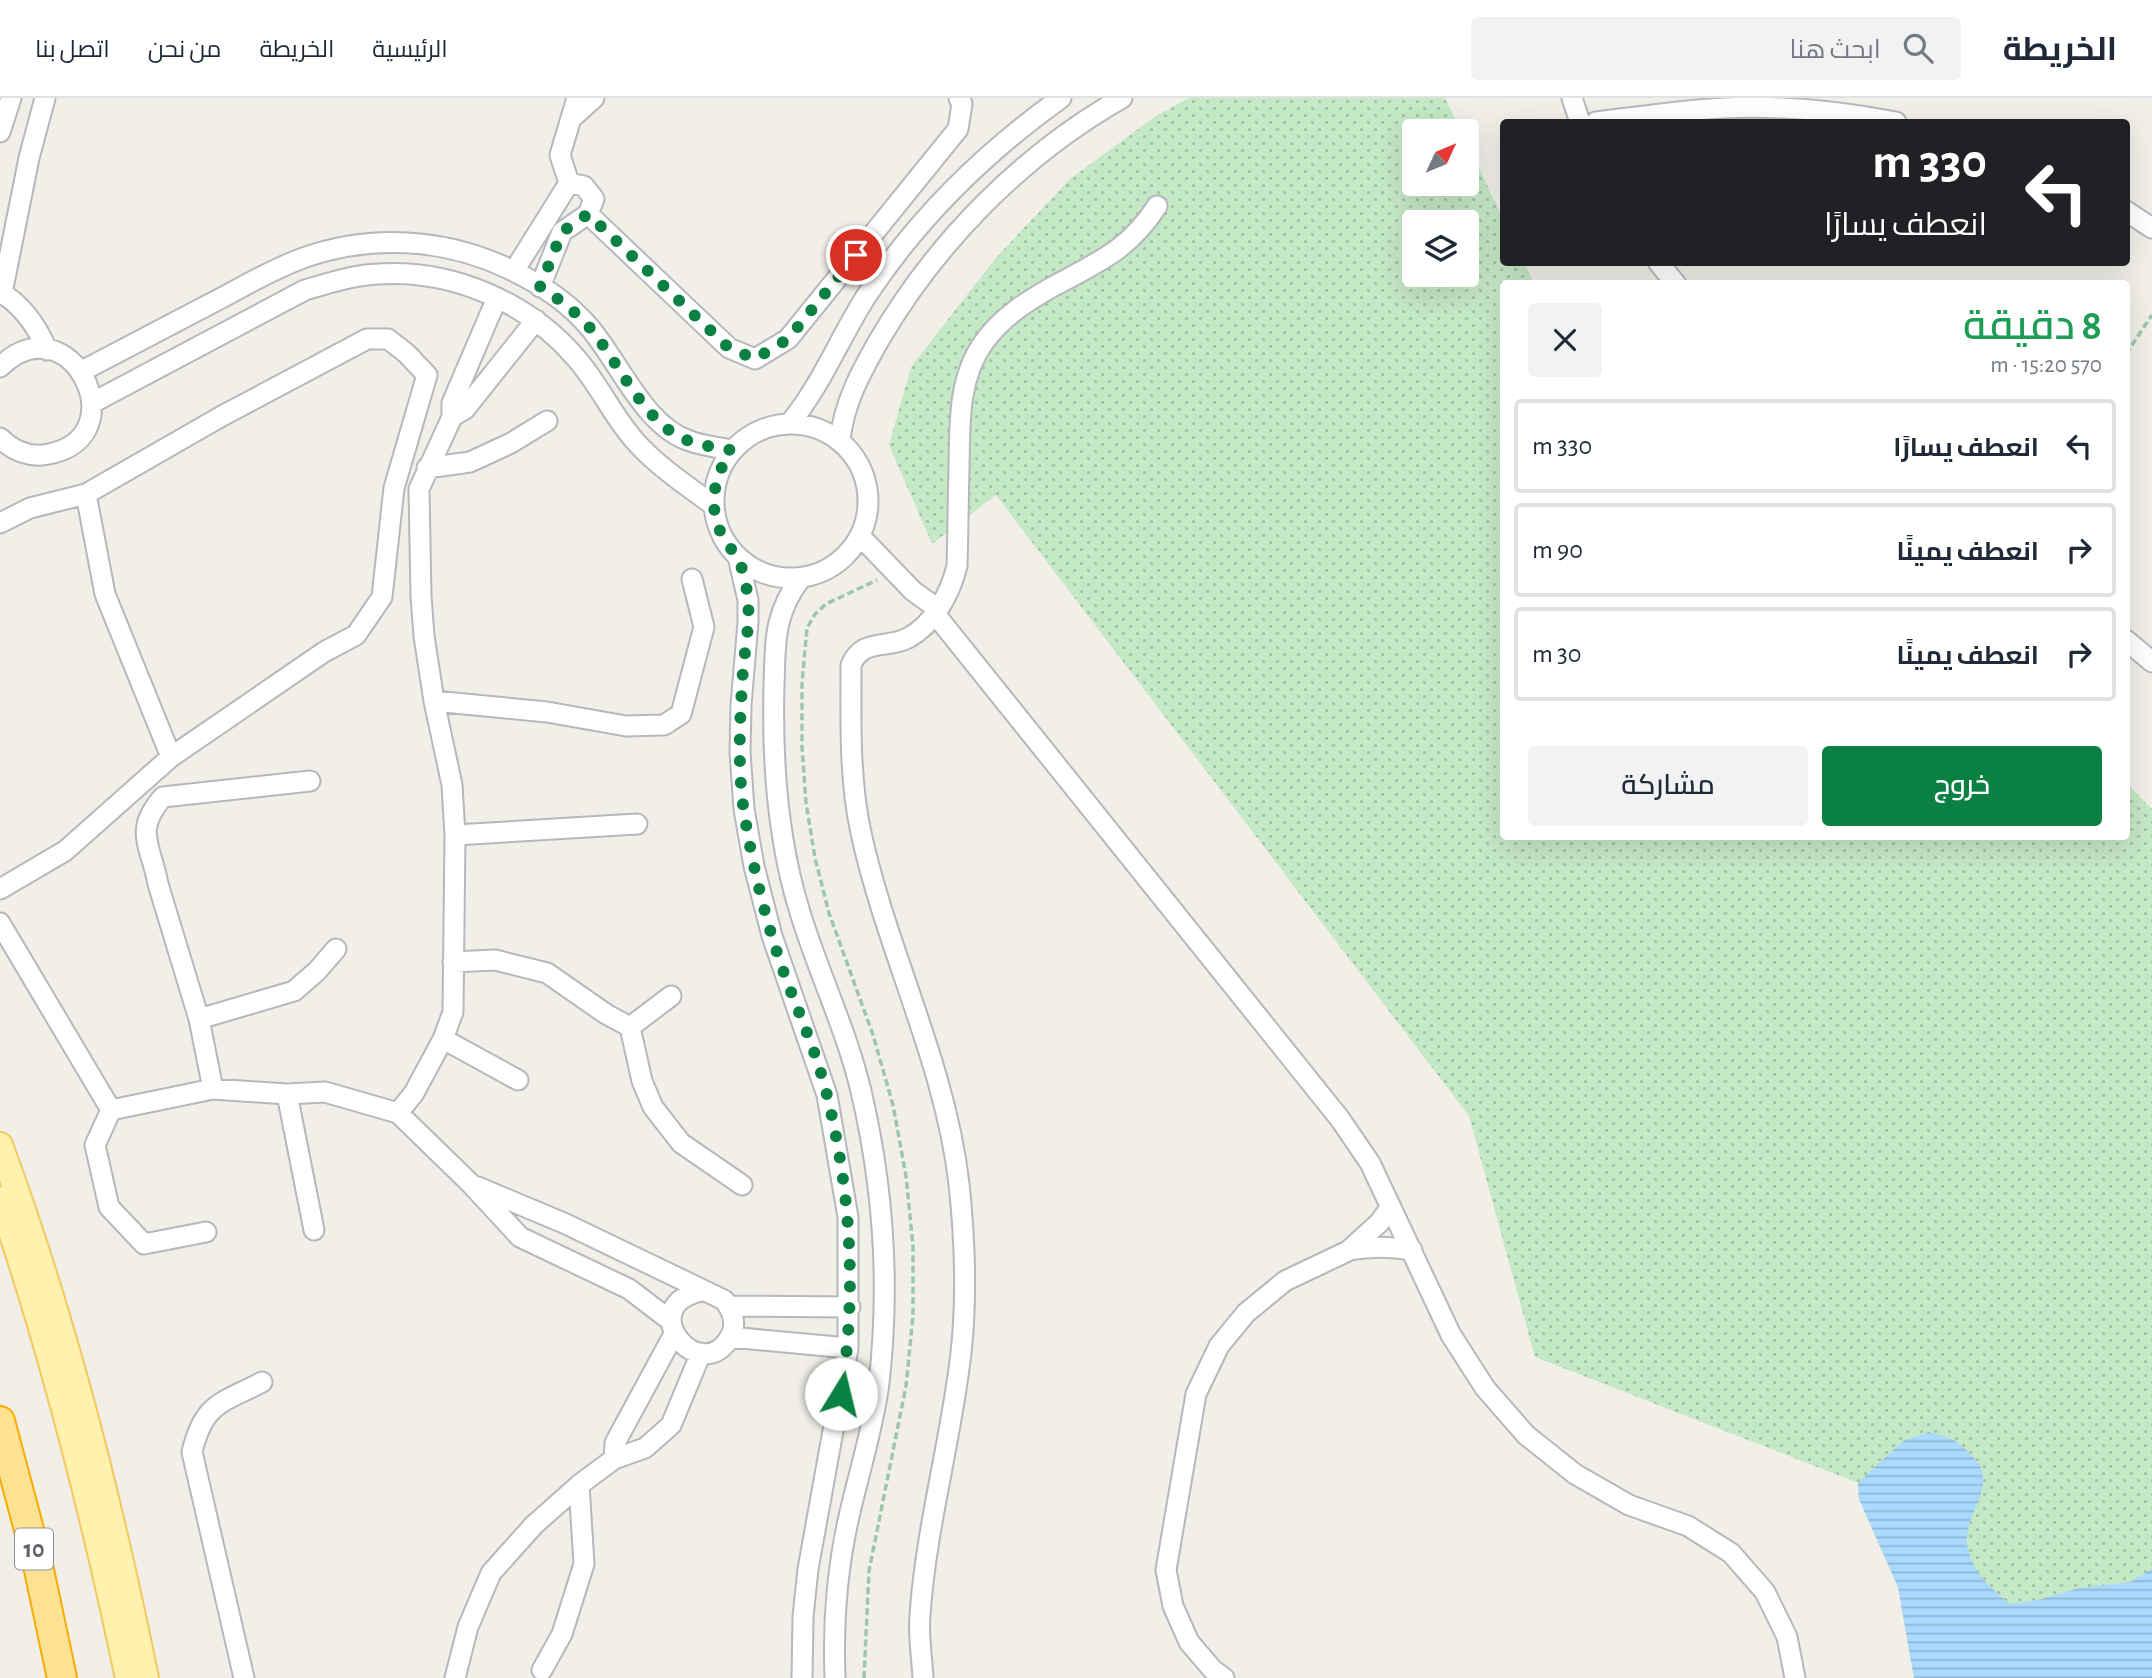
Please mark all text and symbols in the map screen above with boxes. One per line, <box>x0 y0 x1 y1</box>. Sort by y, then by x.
search box <box>1471 17 1961 80</box>
icon: search <box>1899 29 1937 67</box>
text: الخريطة <box>2003 34 2117 67</box>
text: ابحث هنا <box>1789 37 1881 63</box>
text: اتصل بنا <box>35 38 110 62</box>
text: من نحن <box>148 38 221 62</box>
text: الخريطة <box>259 38 334 62</box>
text: الرئيسية <box>372 38 448 62</box>
north arrow <box>1402 119 1479 196</box>
map controls <box>1402 119 1479 287</box>
text: 330 m <box>1872 138 1987 187</box>
icon: left <box>2011 147 2102 238</box>
text: انعطف يسارًا <box>1824 209 1987 241</box>
button: layers <box>1402 210 1479 287</box>
pin <box>826 225 886 285</box>
icon: arrive <box>837 236 875 274</box>
button: close <box>1528 303 1602 377</box>
text: 8 دقيقة <box>1963 305 2102 347</box>
text: 570 m · 15:20 <box>1990 354 2102 377</box>
icon: left <box>2060 427 2098 465</box>
text: 330 m <box>1532 433 1592 459</box>
text: انعطف يسارًا <box>1893 435 2039 461</box>
icon: right <box>2060 531 2098 569</box>
text: 90 m <box>1532 537 1583 563</box>
text: انعطف يمينًا <box>1896 539 2039 565</box>
icon: right <box>2060 635 2098 673</box>
text: 30 m <box>1532 641 1582 667</box>
text: انعطف يمينًا <box>1896 643 2039 669</box>
button: مشاركة <box>1528 746 1808 826</box>
button: خروج <box>1822 746 2102 826</box>
position arrow <box>804 1357 878 1431</box>
road number: 10 <box>15 1528 53 1569</box>

